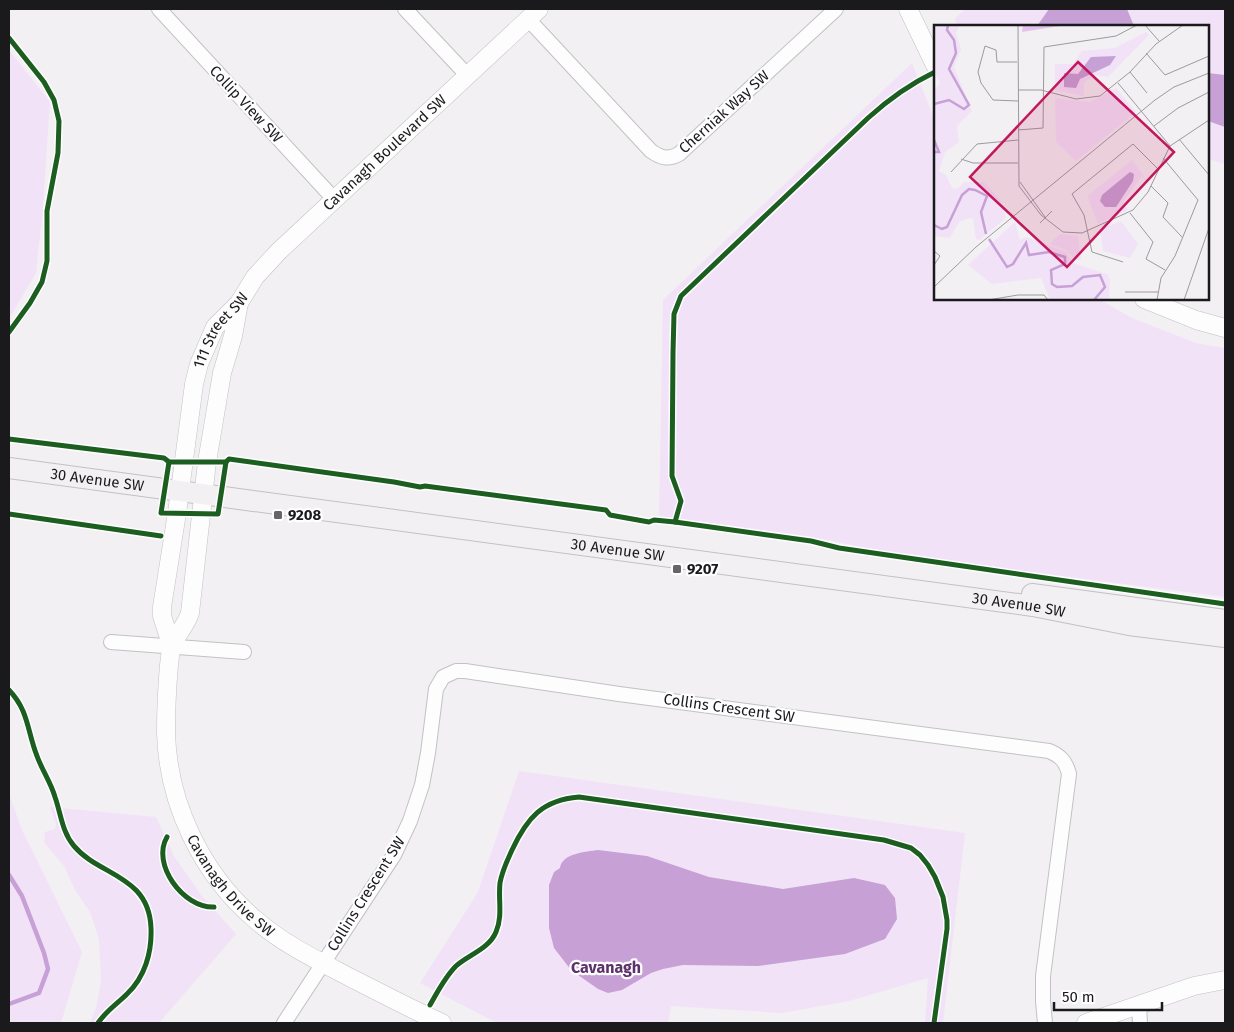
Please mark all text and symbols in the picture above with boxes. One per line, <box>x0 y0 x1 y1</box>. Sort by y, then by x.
inset map <box>934 25 1209 300</box>
street label: Collip View SW <box>206 62 287 147</box>
street label: Cherniak Way SW <box>675 66 773 157</box>
street label: Cavanagh Boulevard SW <box>319 90 451 214</box>
street label: 111 Street SW <box>189 289 252 370</box>
street label: 30 Avenue SW <box>49 465 146 495</box>
place label: 9208 <box>288 506 322 524</box>
marker: 9208 <box>272 509 284 521</box>
street label: 30 Avenue SW <box>570 535 666 565</box>
place label: 9207 <box>687 560 718 578</box>
marker: 9207 <box>671 563 683 575</box>
street label: 30 Avenue SW <box>971 589 1068 621</box>
street label: Collins Crescent SW <box>662 690 796 726</box>
street label: Cavanagh Drive SW <box>183 832 279 941</box>
street label: Collins Crescent SW <box>323 833 409 955</box>
district label: Cavanagh <box>571 958 641 977</box>
scale bar <box>1054 980 1162 1012</box>
text: 50 m <box>1062 988 1095 1006</box>

